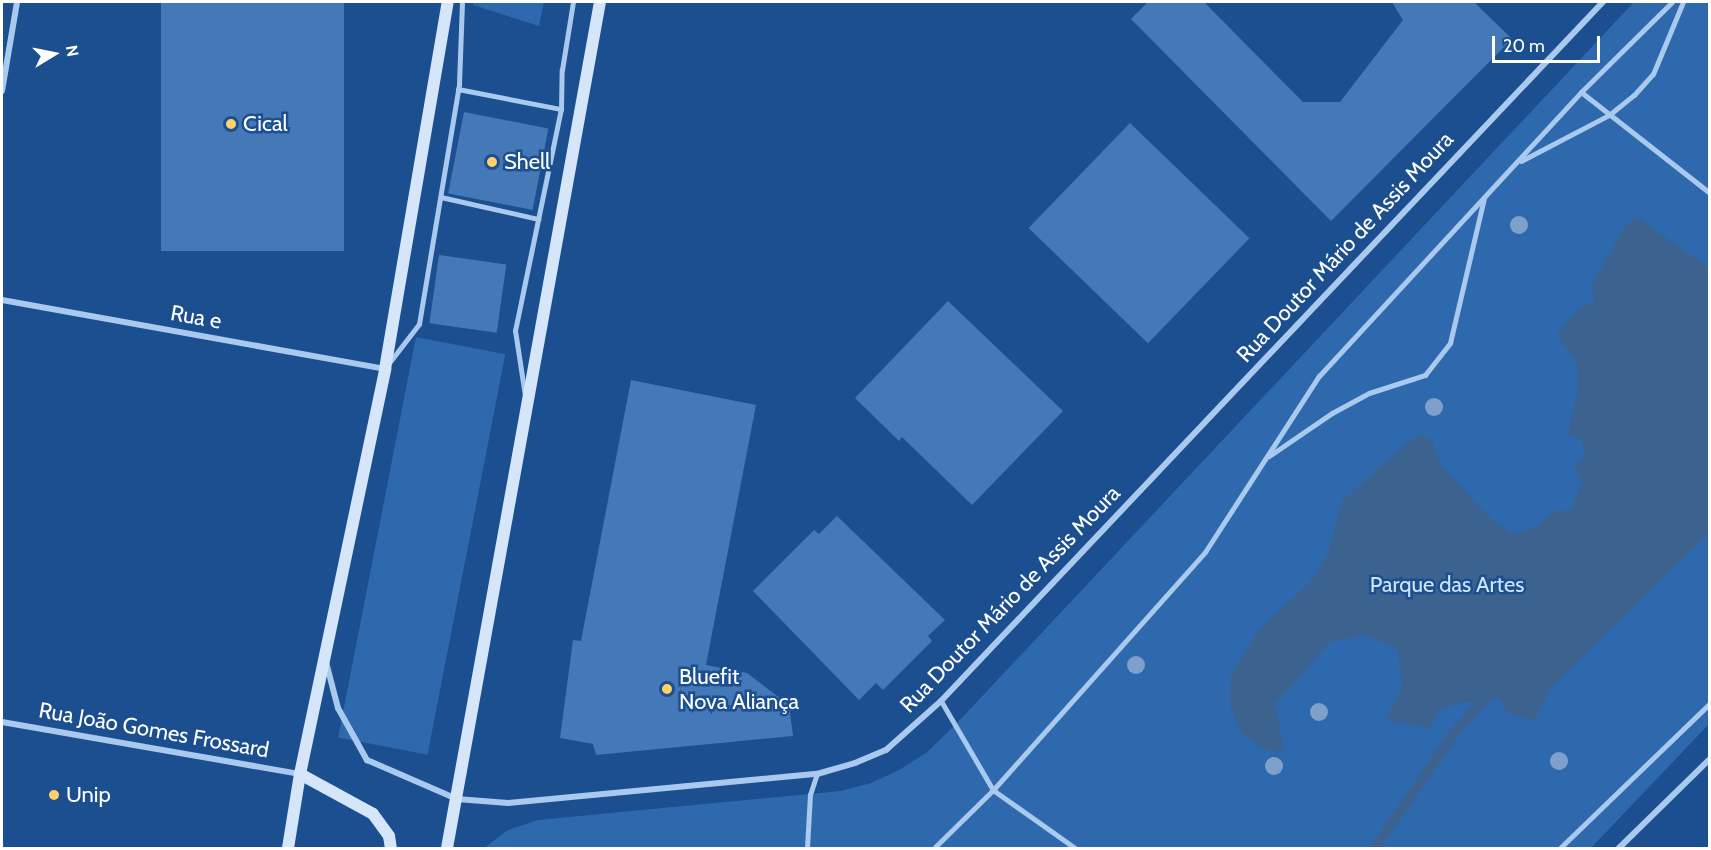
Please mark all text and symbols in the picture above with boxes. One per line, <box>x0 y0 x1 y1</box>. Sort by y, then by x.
north arrow <box>24 24 84 84</box>
scale bar <box>1495 24 1603 62</box>
text: 20 m <box>1503 35 1545 57</box>
text: N <box>62 44 83 58</box>
place label: Cical <box>243 111 288 137</box>
marker: Cical <box>224 117 238 131</box>
street label: Rua Doutor Mário de Assis Moura <box>1231 126 1459 368</box>
place label: Shell <box>504 149 550 175</box>
marker: Shell <box>485 155 499 169</box>
street label: Rua e <box>168 300 224 334</box>
street label: Rua Doutor Mário de Assis Moura <box>894 480 1126 718</box>
park label: Parque das Artes <box>1370 572 1524 598</box>
place label: Bluefit Nova Aliança <box>679 663 799 714</box>
marker: Bluefit Nova Aliança <box>660 682 674 696</box>
street label: Rua João Gomes Frossard <box>37 697 271 763</box>
place label: Unip <box>66 782 111 808</box>
marker: Unip <box>47 788 61 802</box>

